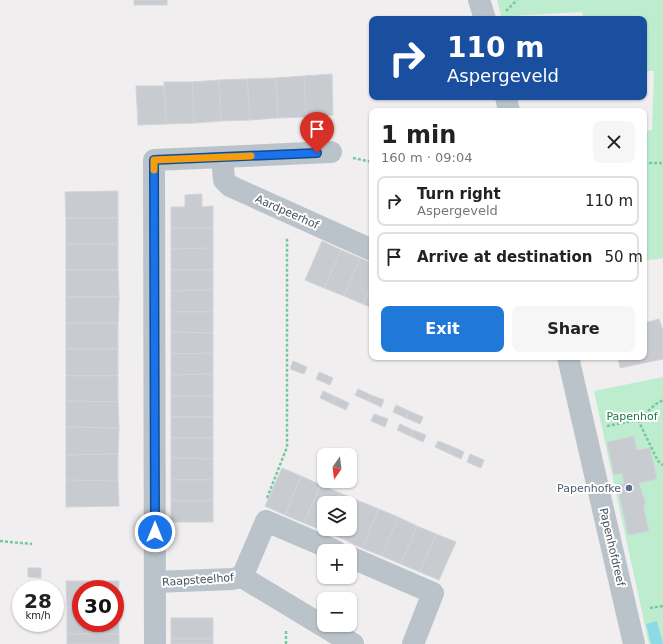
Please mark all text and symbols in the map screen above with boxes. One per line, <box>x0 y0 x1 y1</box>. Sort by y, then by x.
text: 110 m <box>447 31 544 64</box>
icon: right <box>381 32 433 84</box>
text: Aspergeveld <box>447 65 559 86</box>
pin <box>300 112 334 153</box>
icon: arrive <box>306 118 328 140</box>
text: 1 min <box>381 121 456 149</box>
button: close <box>593 121 635 163</box>
text: 160 m · 09:04 <box>381 150 472 165</box>
text: Turn right <box>417 185 501 203</box>
icon: right <box>383 190 405 212</box>
street label: Aardpeerhof <box>253 192 322 232</box>
text: 110 m <box>585 192 633 210</box>
text: Aspergeveld <box>417 203 498 218</box>
icon: arrive <box>383 246 405 268</box>
text: Arrive at destination <box>417 248 592 266</box>
text: 50 m <box>604 248 643 266</box>
button: Exit <box>381 306 504 352</box>
button: Share <box>512 306 635 352</box>
park label: Papenhof <box>606 410 659 423</box>
north arrow <box>317 448 357 488</box>
map controls <box>317 448 357 632</box>
place label: Papenhofke <box>557 482 621 495</box>
marker: Papenhofke <box>624 483 634 493</box>
button: layers <box>317 496 357 536</box>
street label: Papenhofdreef <box>597 507 628 588</box>
position arrow <box>134 511 176 553</box>
button: + <box>317 544 357 584</box>
street label: Raapsteelhof <box>162 571 236 589</box>
speed limit sign: 30 <box>72 580 124 632</box>
text: 28 <box>24 589 52 613</box>
button: − <box>317 592 357 632</box>
text: km/h <box>25 610 51 621</box>

